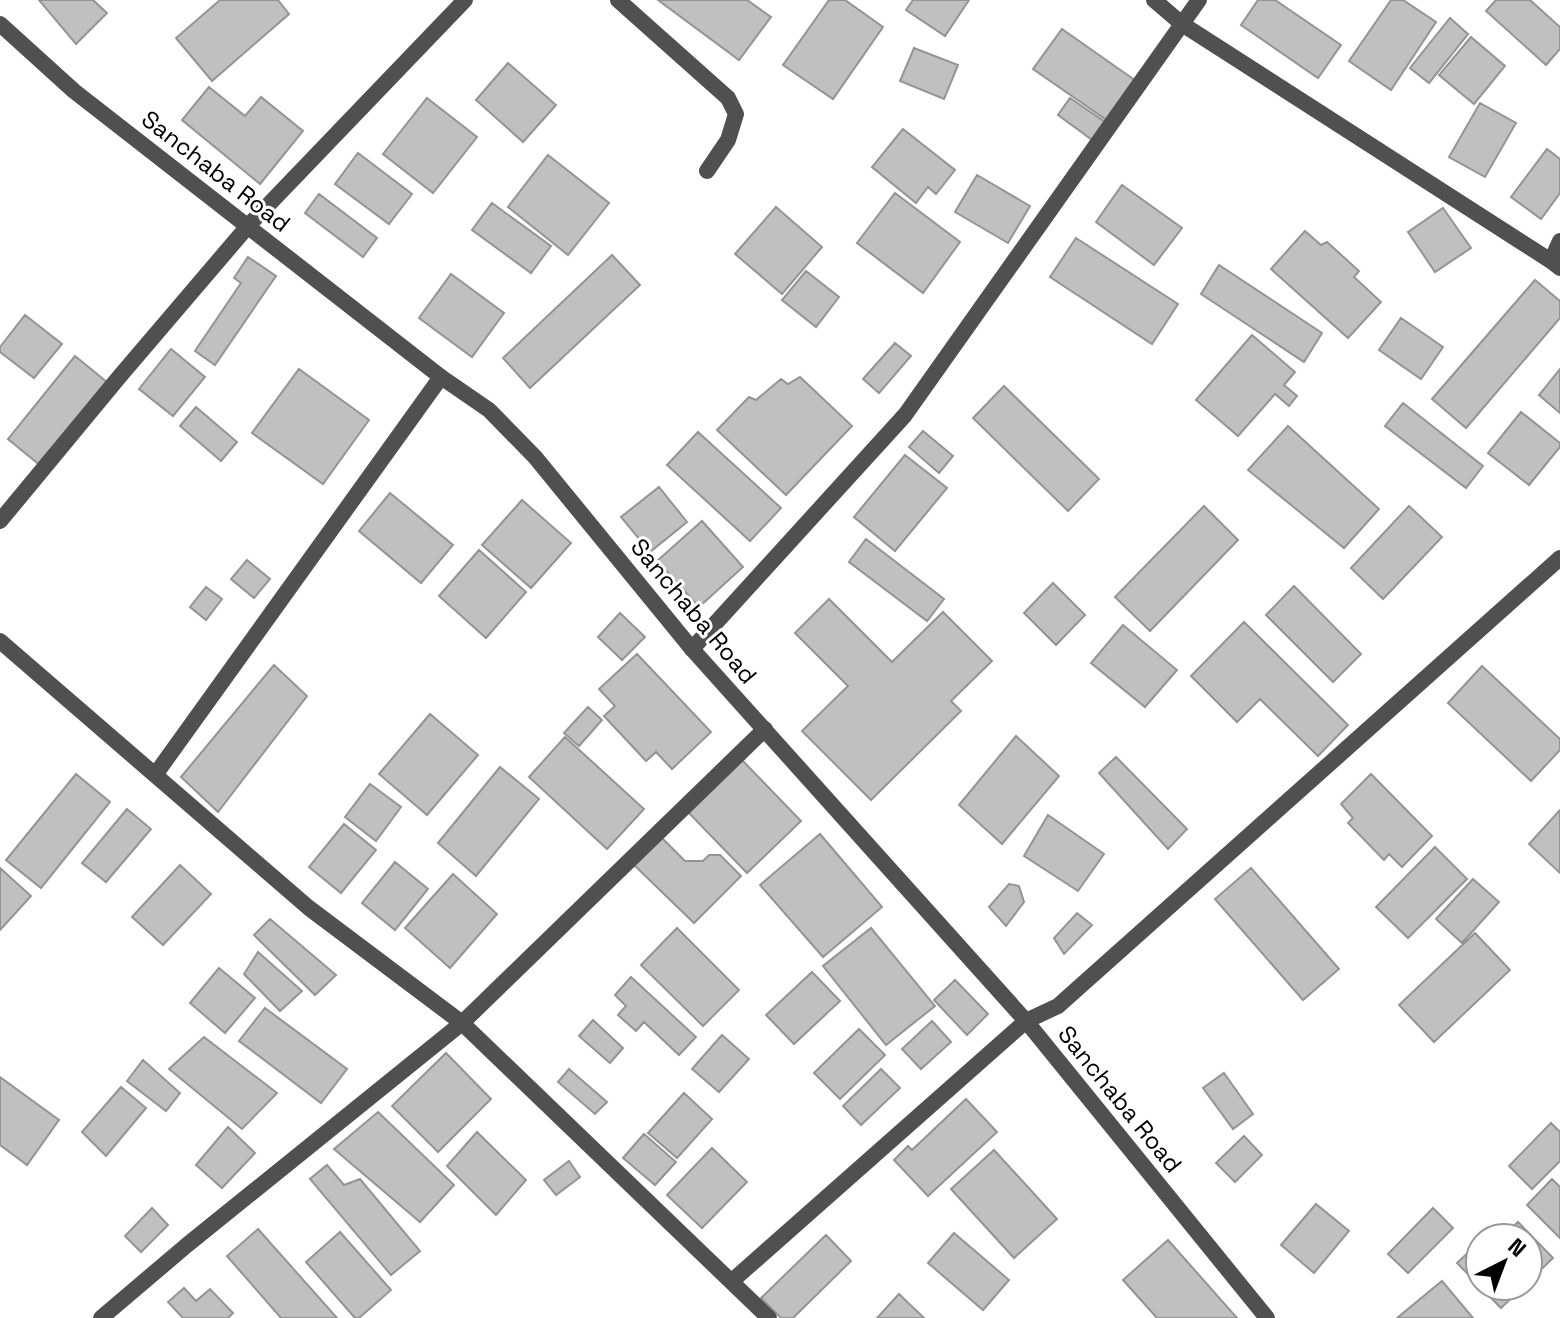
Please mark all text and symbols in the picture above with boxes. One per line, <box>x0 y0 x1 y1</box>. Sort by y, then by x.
street label: Sanchaba Road <box>135 103 297 239</box>
street label: Sanchaba Road <box>624 532 764 690</box>
street label: Sanchaba Road <box>1051 1019 1189 1179</box>
north arrow <box>1464 1222 1544 1302</box>
text: N <box>1503 1232 1532 1262</box>

